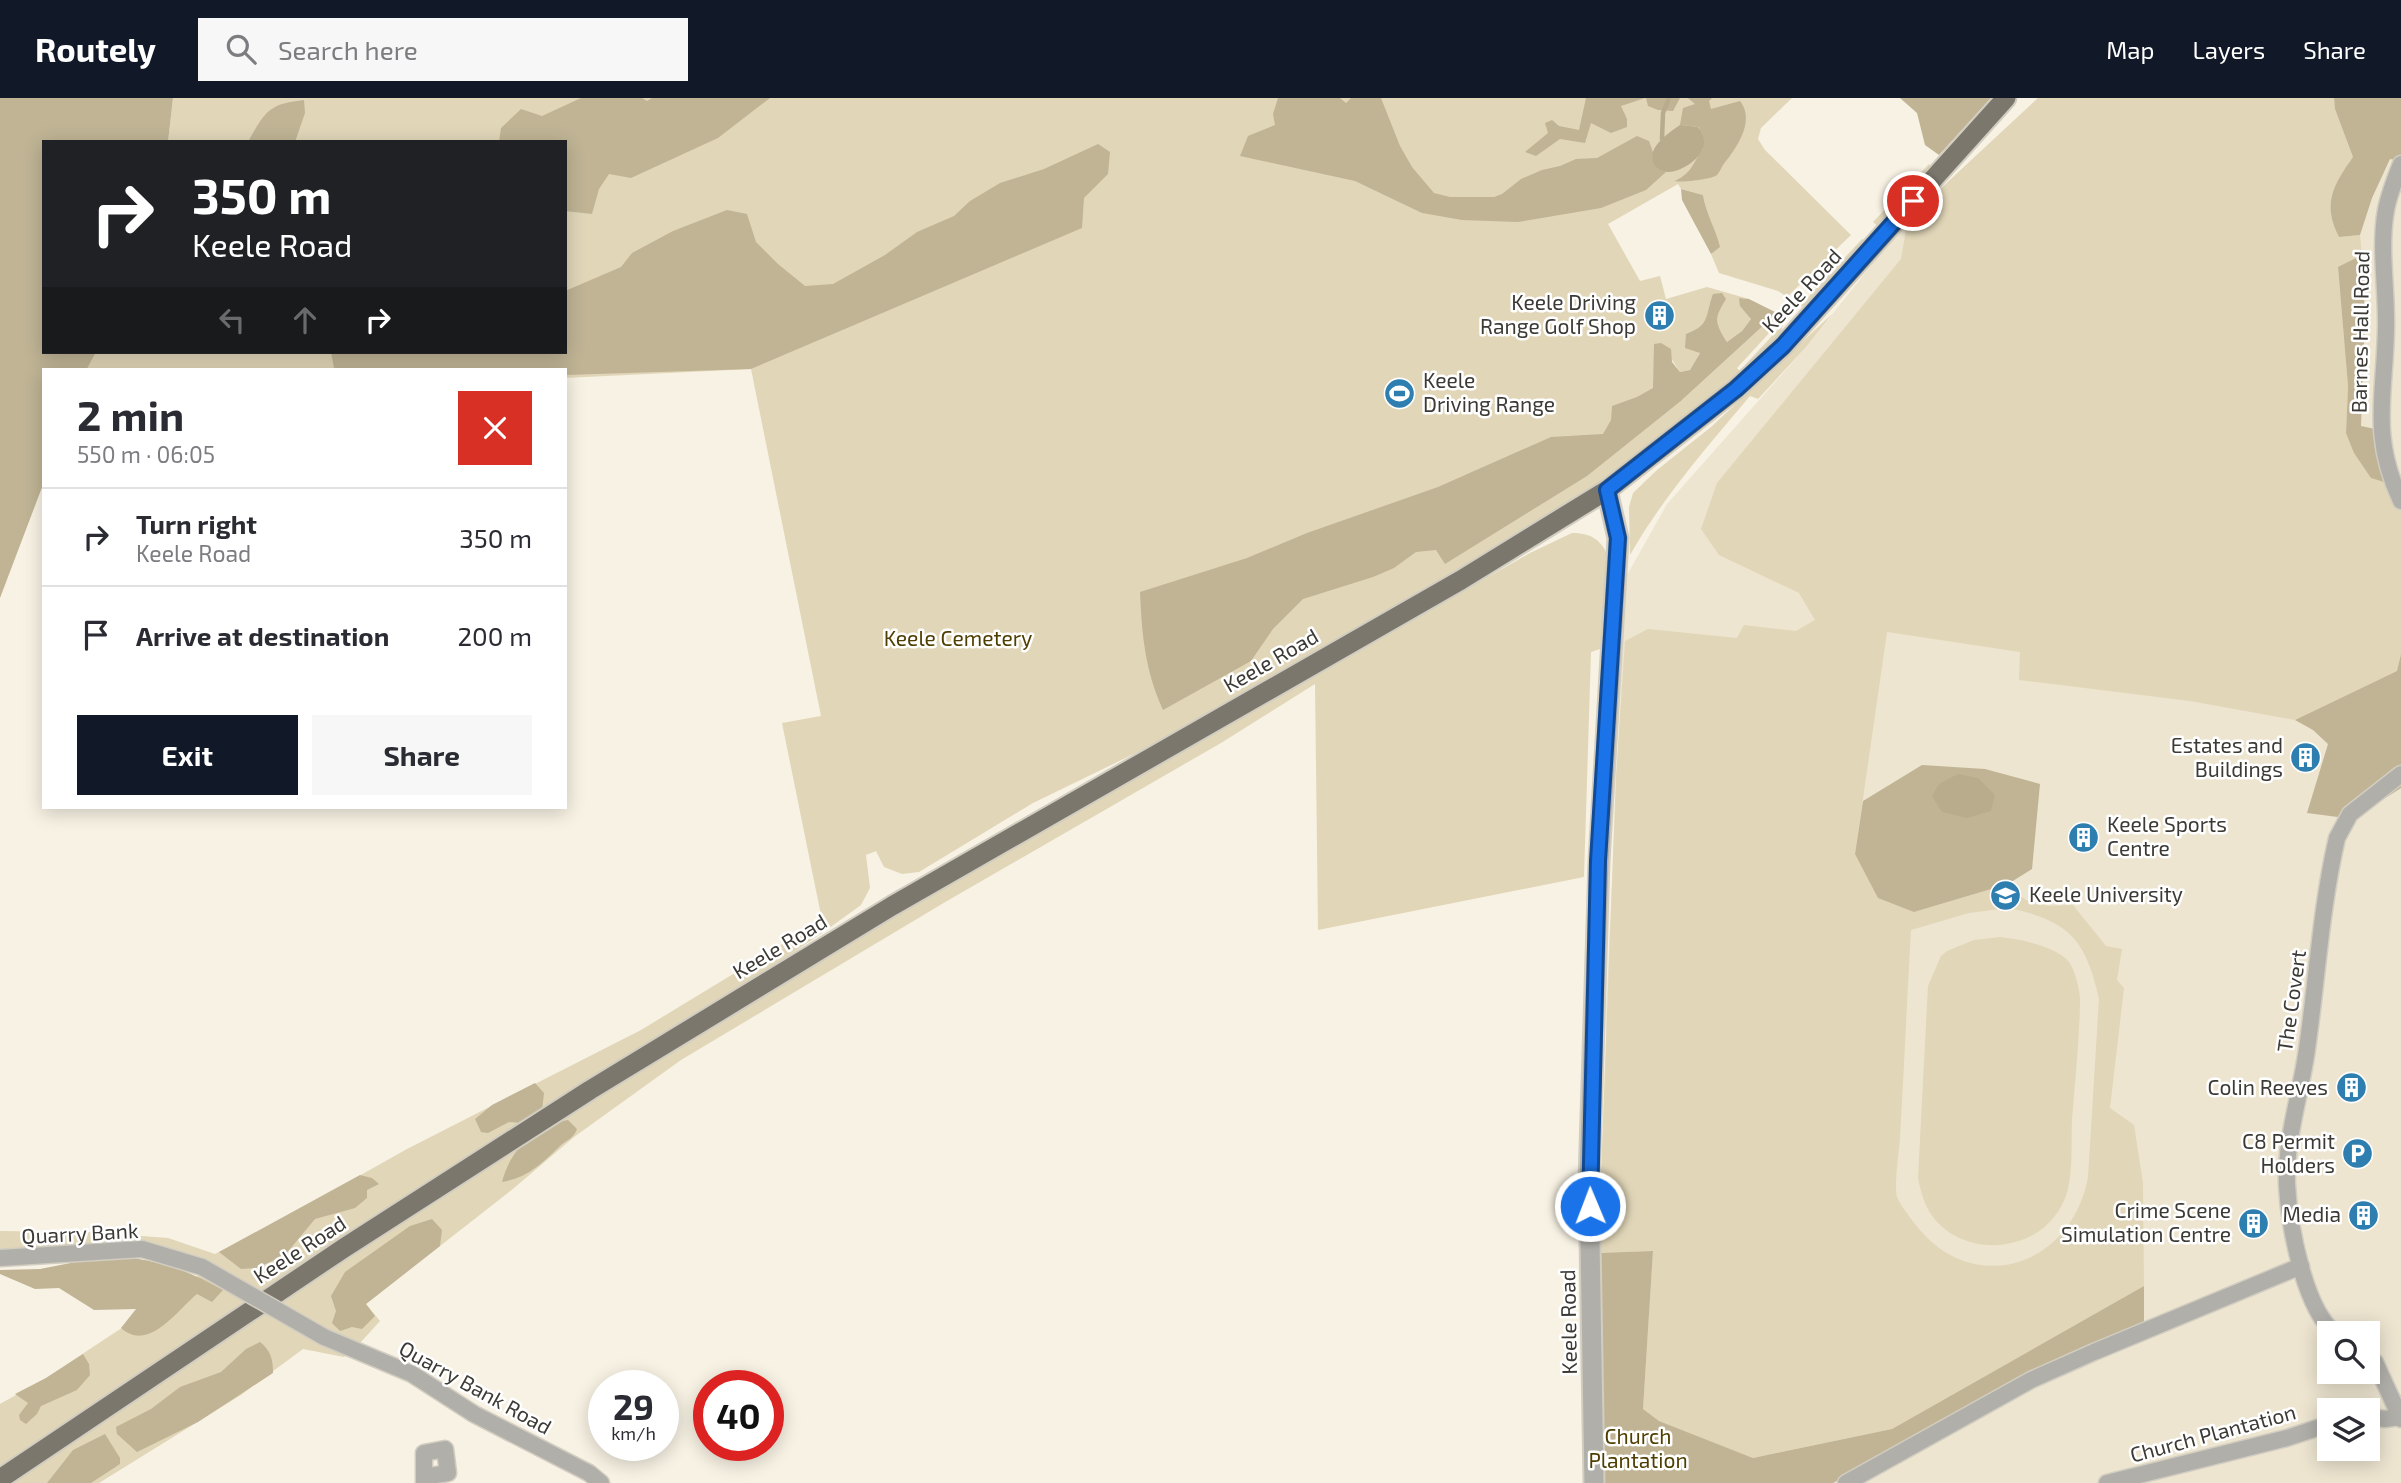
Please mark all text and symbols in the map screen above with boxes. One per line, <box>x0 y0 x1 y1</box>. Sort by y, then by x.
search box <box>198 18 688 81</box>
text: Routely <box>35 29 156 69</box>
icon: search <box>222 30 260 68</box>
text: Search here <box>278 34 418 65</box>
text: Map <box>2106 35 2154 64</box>
text: Layers <box>2192 35 2265 64</box>
text: Share <box>2303 35 2366 64</box>
text: 350 m <box>192 165 332 224</box>
icon: right <box>77 168 168 259</box>
pin <box>1883 171 1943 231</box>
icon: arrive <box>1894 182 1932 220</box>
text: Keele Road <box>192 225 352 263</box>
street label: Keele Road <box>1756 243 1846 337</box>
street label: Barnes Hall Road <box>2346 251 2373 413</box>
place label: Keele Driving Range Golf Shop <box>1480 289 1636 338</box>
building icon: Keele Driving Range Golf Shop <box>1642 298 1676 332</box>
icon: left <box>213 301 251 339</box>
icon: ahead <box>286 301 324 339</box>
icon: right <box>359 301 397 339</box>
place label: Keele Driving Range <box>1423 367 1555 416</box>
sports icon: Keele Driving Range <box>1383 376 1417 410</box>
text: 2 min <box>77 389 184 439</box>
button: close <box>458 391 532 465</box>
text: 550 m · 06:05 <box>77 440 215 468</box>
text: Turn right <box>136 508 257 539</box>
icon: right <box>77 518 115 556</box>
text: 350 m <box>459 522 532 553</box>
text: Keele Road <box>136 539 251 567</box>
icon: arrive <box>77 616 115 654</box>
text: Arrive at destination <box>136 620 389 651</box>
text: 200 m <box>457 620 532 651</box>
street label: Keele Road <box>1218 623 1322 697</box>
park label: Keele Cemetery <box>884 625 1032 650</box>
button: Exit <box>77 715 298 795</box>
button: Share <box>312 715 532 795</box>
place label: Estates and Buildings <box>2171 732 2283 781</box>
building icon: Estates and Buildings <box>2289 741 2323 775</box>
place label: Keele Sports Centre <box>2107 811 2227 860</box>
building icon: Keele Sports Centre <box>2067 820 2101 854</box>
school or university icon: Keele University <box>1989 878 2023 912</box>
place label: Keele University <box>2029 881 2183 906</box>
street label: Keele Road <box>728 908 831 984</box>
street label: The Covert <box>2271 948 2310 1053</box>
building icon: Colin Reeves <box>2334 1071 2368 1105</box>
place label: Colin Reeves <box>2207 1074 2328 1099</box>
place label: C8 Permit Holders <box>2242 1128 2335 1177</box>
parking icon: C8 Permit Holders <box>2341 1137 2375 1171</box>
position arrow <box>1553 1169 1627 1243</box>
place label: Crime Scene Simulation Centre <box>2061 1197 2231 1246</box>
building icon: Media <box>2347 1198 2381 1232</box>
place label: Media <box>2283 1201 2341 1226</box>
building icon: Crime Scene Simulation Centre <box>2237 1206 2271 1240</box>
street label: Keele Road <box>248 1210 350 1288</box>
street label: Quarry Bank <box>21 1217 139 1249</box>
street label: Keele Road <box>1554 1269 1581 1375</box>
map controls <box>2317 1321 2380 1461</box>
button: search <box>2317 1321 2380 1384</box>
street label: Quarry Bank Road <box>395 1335 556 1440</box>
speed limit sign: 40 <box>693 1370 784 1461</box>
text: 29 <box>613 1385 654 1427</box>
street label: Church Plantation <box>2127 1398 2298 1467</box>
button: layers <box>2317 1398 2380 1461</box>
text: km/h <box>611 1422 656 1444</box>
park label: Church Plantation <box>1588 1423 1688 1472</box>

